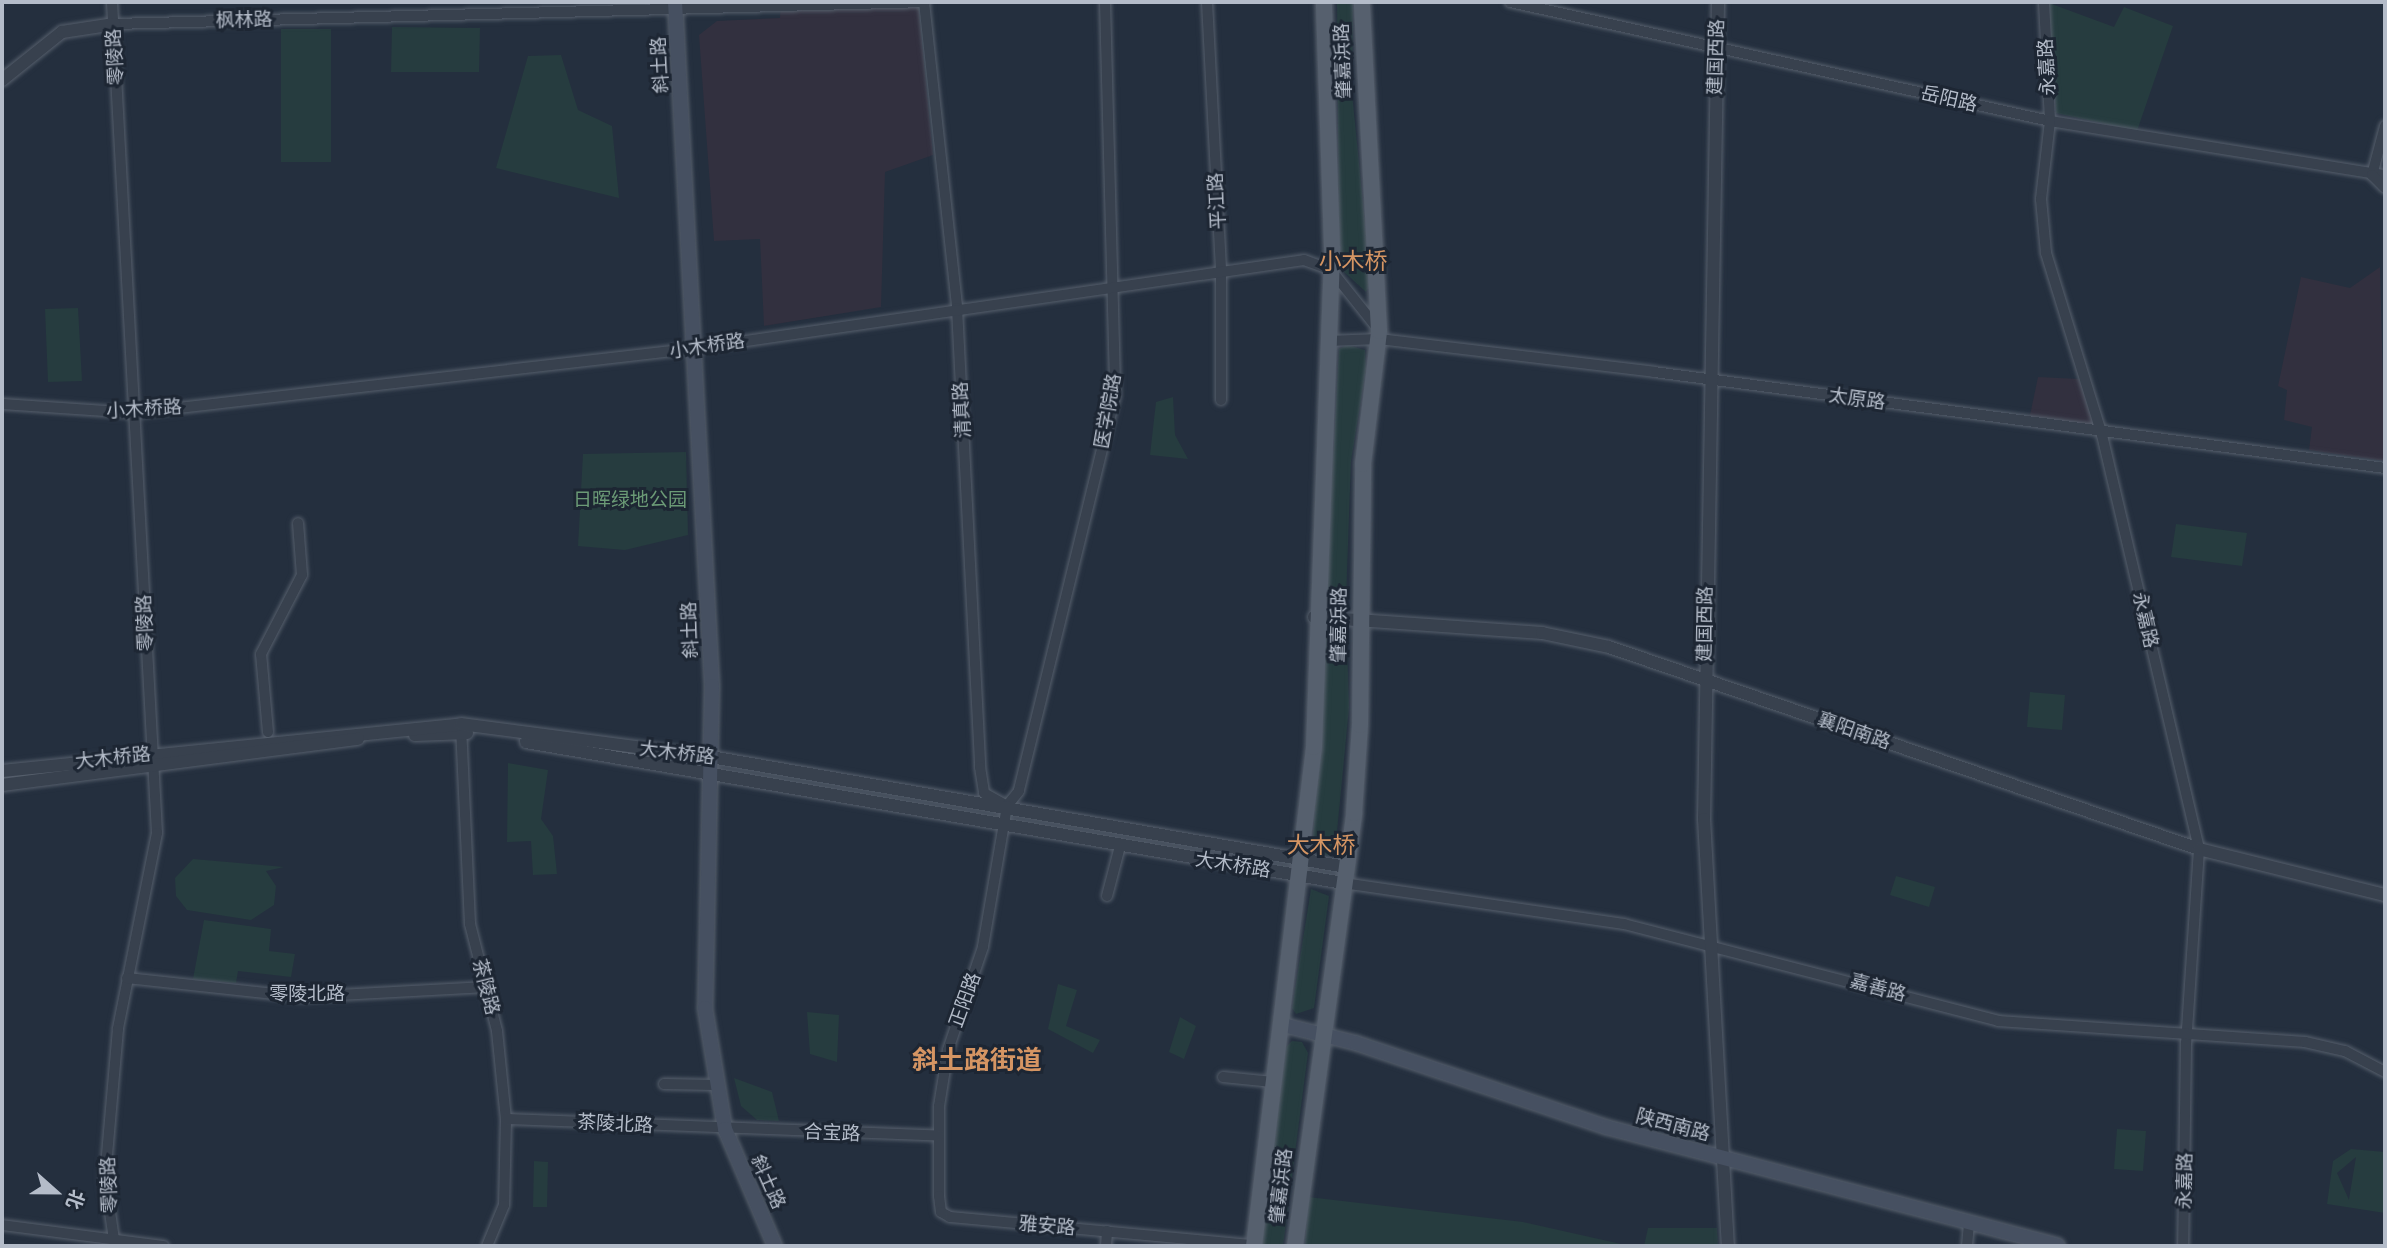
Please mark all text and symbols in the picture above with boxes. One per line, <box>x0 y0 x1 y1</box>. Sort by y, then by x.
street label: 枫林路 <box>215 8 273 32</box>
street label: 建国西路 <box>1703 19 1729 95</box>
street label: 肇嘉浜路 <box>1330 23 1356 99</box>
street label: 零陵路 <box>102 28 128 86</box>
street label: 斜土路 <box>647 36 673 94</box>
street label: 永嘉路 <box>2034 38 2060 96</box>
street label: 岳阳路 <box>1919 81 1979 117</box>
street label: 平江路 <box>1204 172 1230 230</box>
district label: 小木桥 <box>1319 247 1387 275</box>
street label: 小木桥路 <box>668 329 746 363</box>
street label: 医学院路 <box>1090 372 1126 450</box>
street label: 清真路 <box>949 381 975 439</box>
street label: 太原路 <box>1827 384 1887 414</box>
street label: 小木桥路 <box>105 396 183 422</box>
park label: 日晖绿地公园 <box>573 489 687 511</box>
street label: 建国西路 <box>1693 586 1717 662</box>
street label: 肇嘉浜路 <box>1327 587 1351 663</box>
street label: 永嘉路 <box>2127 590 2163 650</box>
street label: 零陵路 <box>133 594 157 652</box>
street label: 斜土路 <box>678 601 702 659</box>
street label: 襄阳南路 <box>1814 708 1894 754</box>
street label: 大木桥路 <box>638 737 716 769</box>
street label: 大木桥路 <box>74 743 152 773</box>
district label: 大木桥 <box>1287 831 1355 859</box>
street label: 大木桥路 <box>1194 848 1272 882</box>
street label: 茶陵路 <box>468 957 504 1017</box>
street label: 正阳路 <box>945 969 985 1031</box>
street label: 嘉善路 <box>1848 970 1908 1006</box>
street label: 零陵北路 <box>269 983 345 1005</box>
district label: 斜土路街道 <box>912 1045 1042 1077</box>
street label: 陕西南路 <box>1633 1104 1713 1146</box>
street label: 茶陵北路 <box>576 1111 654 1137</box>
street label: 合宝路 <box>803 1121 861 1145</box>
street label: 肇嘉浜路 <box>1265 1147 1297 1225</box>
street label: 斜土路 <box>746 1151 790 1213</box>
street label: 永嘉路 <box>2173 1152 2197 1210</box>
street label: 零陵路 <box>97 1156 121 1214</box>
north arrow <box>21 1157 91 1227</box>
text: 北 <box>62 1187 89 1212</box>
street label: 雅安路 <box>1018 1212 1076 1240</box>

